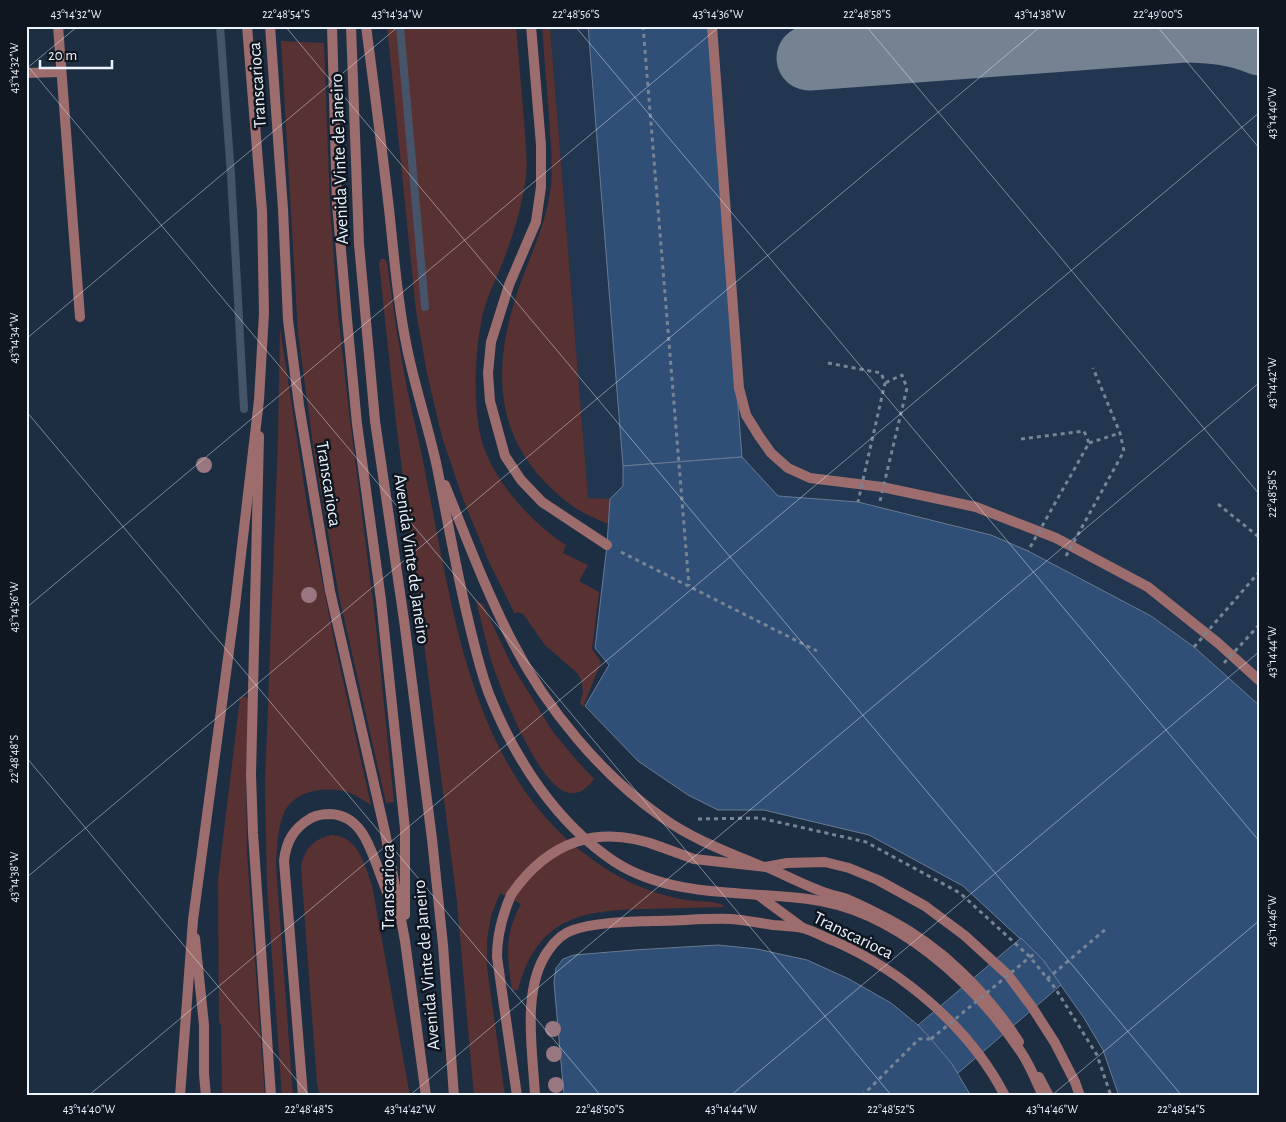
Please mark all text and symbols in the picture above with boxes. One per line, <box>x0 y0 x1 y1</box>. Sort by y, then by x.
text: 43°14'32"W <box>51 8 102 20</box>
text: 22°48'54"S <box>262 8 310 20</box>
text: 43°14'34"W <box>371 8 423 20</box>
text: 22°48'56"S <box>552 8 600 20</box>
text: 43°14'36"W <box>693 8 744 20</box>
text: 22°48'58"S <box>843 8 891 20</box>
text: 43°14'38"W <box>1014 8 1066 20</box>
text: 22°49'00"S <box>1133 8 1183 20</box>
scale bar <box>40 38 112 70</box>
street label: Transcarioca <box>246 41 270 129</box>
text: 43°14'32"W <box>8 42 20 93</box>
text: 20 m <box>48 48 77 63</box>
street label: Avenida Vinte de Janeiro <box>328 73 352 245</box>
text: 43°14'40"W <box>1266 86 1278 139</box>
text: 43°14'34"W <box>8 312 20 364</box>
text: 43°14'42"W <box>1266 357 1278 409</box>
street label: Transcarioca <box>312 440 344 528</box>
text: 22°48'58"S <box>1266 470 1278 518</box>
street label: Avenida Vinte de Janeiro <box>390 473 432 645</box>
text: 43°14'36"W <box>8 581 20 632</box>
text: 43°14'44"W <box>1266 626 1278 678</box>
text: 22°48'48"S <box>8 734 20 783</box>
street label: Transcarioca <box>380 844 398 930</box>
text: 43°14'38"W <box>8 851 20 903</box>
street label: Avenida Vinte de Janeiro <box>411 879 443 1051</box>
text: 43°14'46"W <box>1266 895 1278 947</box>
street label: Transcarioca <box>810 909 896 963</box>
text: 43°14'40"W <box>63 1103 116 1115</box>
text: 22°48'48"S <box>285 1103 334 1115</box>
text: 43°14'42"W <box>384 1103 436 1115</box>
text: 22°48'50"S <box>576 1103 624 1115</box>
text: 43°14'44"W <box>705 1103 757 1115</box>
text: 22°48'52"S <box>867 1103 915 1115</box>
text: 43°14'46"W <box>1026 1103 1078 1115</box>
text: 22°48'54"S <box>1157 1103 1205 1115</box>

